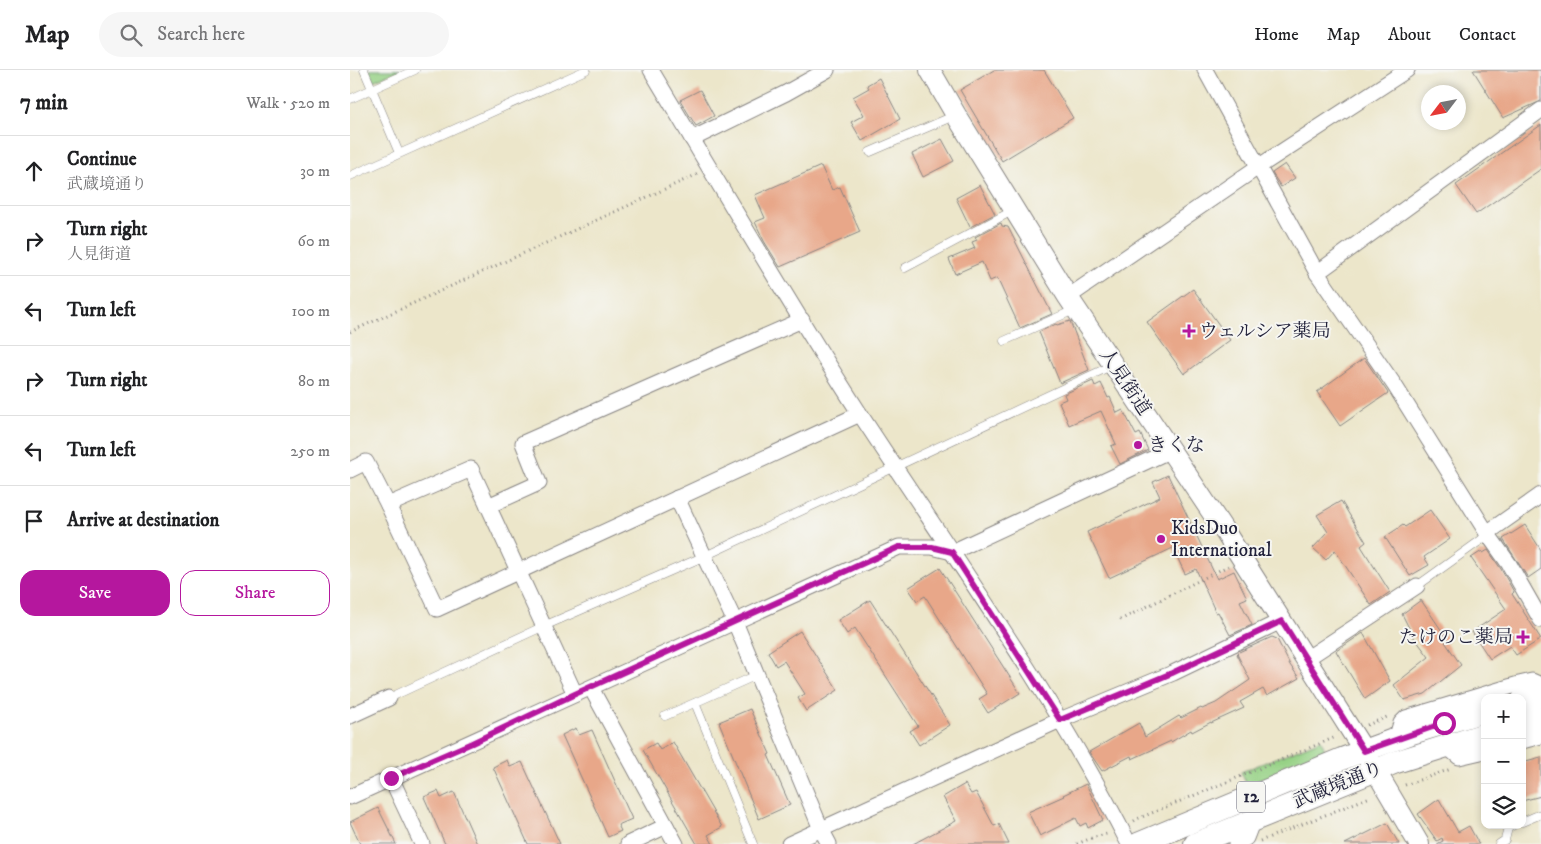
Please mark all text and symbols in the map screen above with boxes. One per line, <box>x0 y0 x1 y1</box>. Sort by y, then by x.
search box <box>99 12 449 57</box>
text: Map <box>25 20 69 50</box>
icon: search <box>117 21 145 49</box>
text: Search here <box>157 23 245 46</box>
text: Home <box>1254 24 1299 46</box>
text: Map <box>1327 24 1360 46</box>
text: About <box>1388 24 1431 46</box>
text: Contact <box>1459 24 1516 46</box>
north arrow <box>1421 85 1466 130</box>
text: 7 min <box>20 90 68 116</box>
text: Walk · 520 m <box>246 93 330 113</box>
text: Continue <box>67 148 137 171</box>
icon: ahead <box>20 157 48 185</box>
text: 30 m <box>300 161 330 181</box>
text: 武蔵境通り <box>67 174 147 194</box>
text: Turn right <box>67 218 147 241</box>
icon: right <box>20 227 48 255</box>
text: 60 m <box>298 231 330 251</box>
text: 人見街道 <box>67 244 131 264</box>
icon: left <box>20 297 48 325</box>
text: Turn left <box>67 299 136 322</box>
text: 100 m <box>292 301 330 321</box>
place label: ウェルシア薬局 <box>1199 320 1331 343</box>
marker: ウェルシア薬局 <box>1183 325 1195 337</box>
street label: 人見街道 <box>1094 344 1156 420</box>
icon: right <box>20 367 48 395</box>
text: Turn right <box>67 369 147 392</box>
text: 80 m <box>298 371 330 391</box>
place label: きくな <box>1148 434 1205 457</box>
icon: left <box>20 437 48 465</box>
text: Turn left <box>67 439 136 462</box>
marker: きくな <box>1132 439 1144 451</box>
text: 250 m <box>290 441 330 461</box>
icon: arrive <box>20 507 48 535</box>
text: Arrive at destination <box>67 509 219 532</box>
place label: KidsDuo International <box>1171 517 1272 562</box>
marker: KidsDuo International <box>1155 533 1167 545</box>
button: Save <box>20 570 170 616</box>
button: Share <box>180 570 330 616</box>
place label: たけのこ薬局 <box>1399 626 1513 649</box>
marker: たけのこ薬局 <box>1517 631 1529 643</box>
map controls <box>1481 694 1526 829</box>
button: + <box>1481 694 1526 739</box>
route start <box>1433 712 1456 735</box>
button: − <box>1481 739 1526 784</box>
street label: 武蔵境通り <box>1290 757 1386 813</box>
route end <box>380 767 403 790</box>
road number: 12 <box>1237 782 1265 812</box>
button: layers <box>1481 784 1526 829</box>

